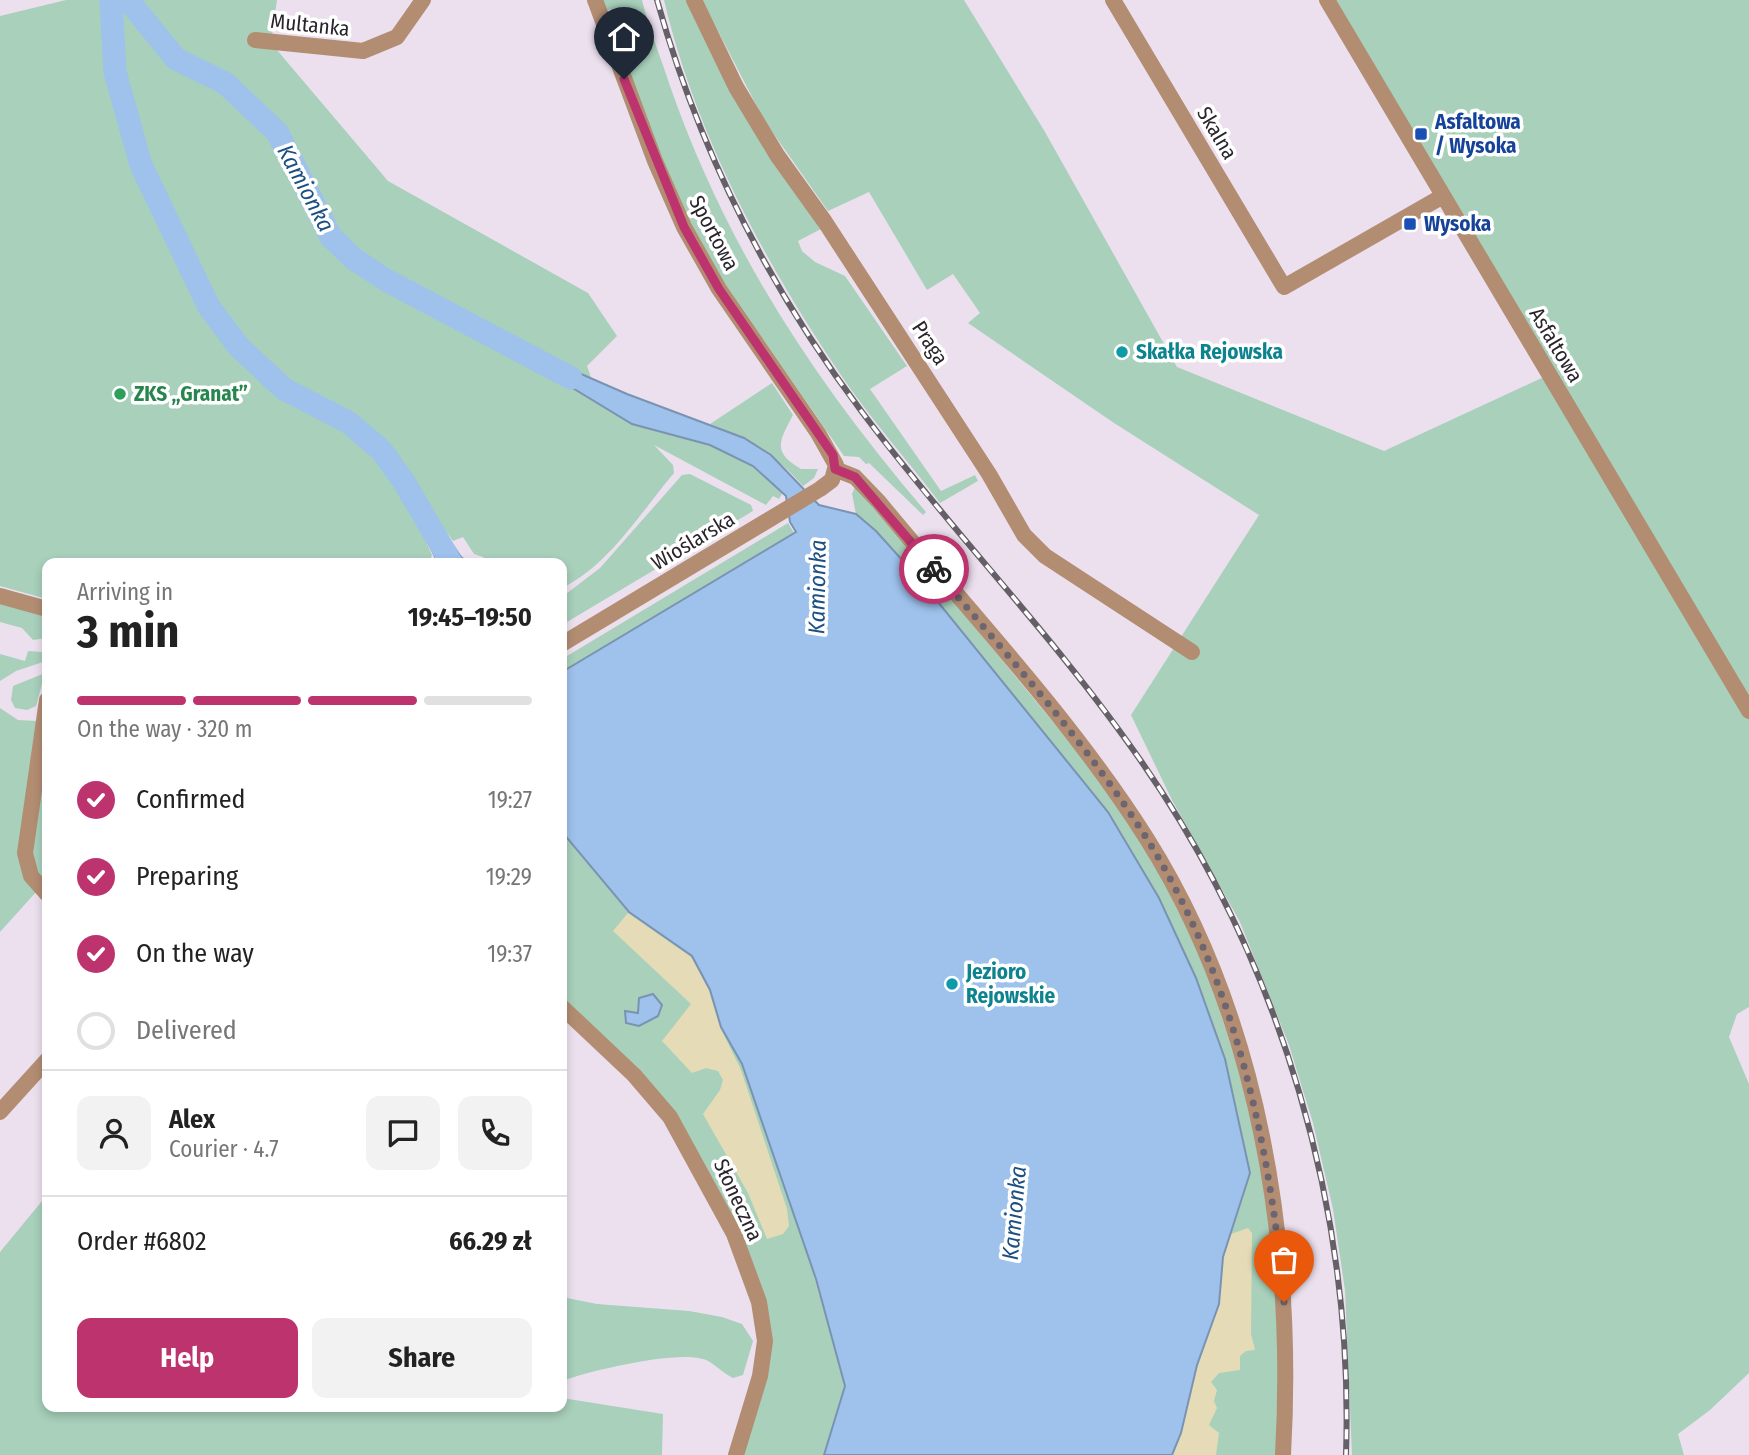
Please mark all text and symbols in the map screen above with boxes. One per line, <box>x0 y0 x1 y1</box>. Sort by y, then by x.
pin <box>594 7 654 79</box>
street label: Multanka <box>269 8 351 42</box>
icon: home <box>605 18 643 56</box>
street label: Skalna <box>1191 102 1243 164</box>
place label: Asfaltowa / Wysoka <box>1434 109 1521 159</box>
marker: Asfaltowa / Wysoka <box>1413 126 1429 142</box>
water label: Kamionka <box>271 140 341 236</box>
street label: Sportowa <box>683 191 745 275</box>
place label: Wysoka <box>1424 211 1491 237</box>
marker: Wysoka <box>1402 216 1418 232</box>
street label: Asfaltowa <box>1523 303 1589 387</box>
street label: Praga <box>906 316 954 370</box>
place label: Skałka Rejowska <box>1136 339 1283 365</box>
marker: Skałka Rejowska <box>1114 344 1130 360</box>
place label: ZKS „Granat” <box>134 381 248 407</box>
marker: ZKS „Granat” <box>112 386 128 402</box>
street label: Wioślarska <box>647 506 739 576</box>
courier <box>899 534 969 604</box>
water label: Kamionka <box>802 539 832 635</box>
icon: bike <box>915 550 953 588</box>
text: Arriving in <box>77 578 173 606</box>
text: 19:45–19:50 <box>408 602 532 633</box>
text: 3 min <box>77 604 179 659</box>
text: On the way · 320 m <box>77 715 252 743</box>
icon: check <box>77 781 115 819</box>
text: Confirmed <box>136 784 246 815</box>
text: 19:27 <box>488 786 532 814</box>
icon: check <box>77 858 115 896</box>
text: Preparing <box>136 861 238 892</box>
text: 19:29 <box>486 863 532 891</box>
icon: check <box>77 935 115 973</box>
text: On the way <box>136 938 254 969</box>
text: 19:37 <box>487 940 532 968</box>
place label: Jezioro Rejowskie <box>965 959 1056 1009</box>
marker: Jezioro Rejowskie <box>944 976 960 992</box>
text: Delivered <box>136 1015 237 1046</box>
button: person <box>77 1096 151 1170</box>
button: chat <box>366 1096 440 1170</box>
button: phone <box>458 1096 532 1170</box>
text: Alex <box>169 1104 215 1135</box>
text: Courier · 4.7 <box>169 1135 279 1163</box>
street label: Słoneczna <box>708 1155 768 1245</box>
water label: Kamionka <box>996 1165 1032 1261</box>
text: Order #6802 <box>77 1226 207 1257</box>
text: 66.29 zł <box>449 1226 532 1257</box>
pin <box>1254 1230 1314 1302</box>
icon: bag <box>1265 1241 1303 1279</box>
button: Help <box>77 1318 298 1398</box>
button: Share <box>312 1318 532 1398</box>

